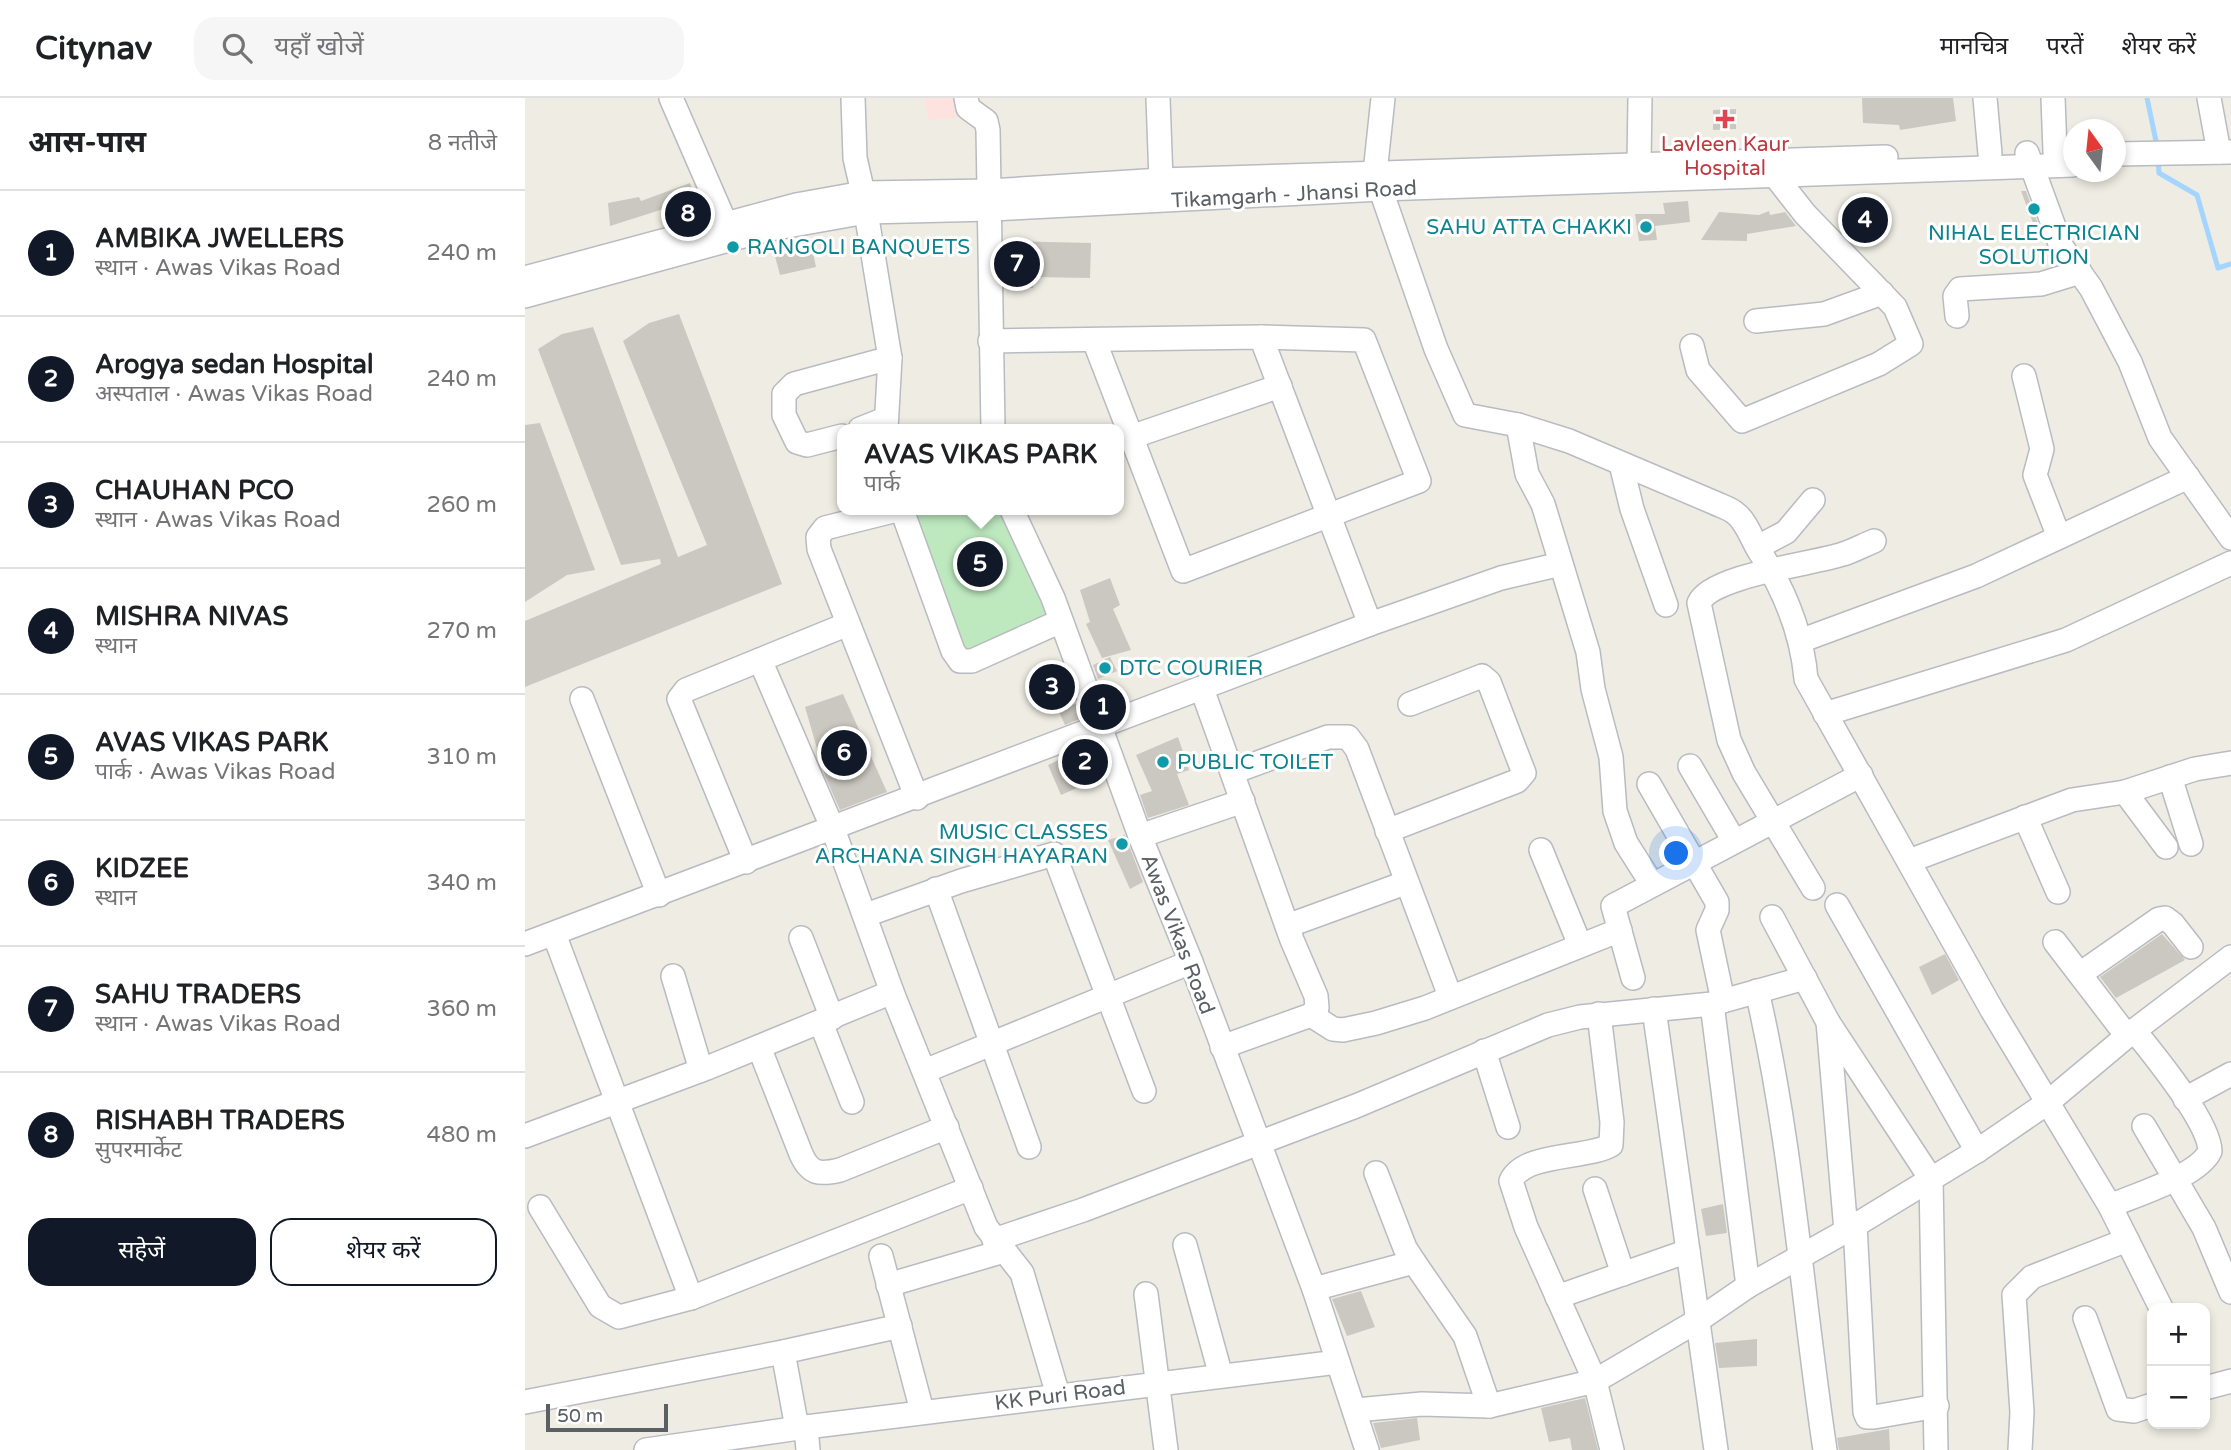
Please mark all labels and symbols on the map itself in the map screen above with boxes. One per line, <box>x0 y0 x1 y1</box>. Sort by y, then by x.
marker: Lavleen Kaur Hospital <box>1715 109 1735 129</box>
north arrow <box>2063 119 2126 182</box>
place label: Lavleen Kaur Hospital <box>1661 132 1789 181</box>
street label: Tikamgarh - Jhansi Road <box>1170 176 1418 213</box>
pin: 8 <box>665 188 711 240</box>
pin: 4 <box>1842 194 1888 246</box>
marker: NIHAL ELECTRICIAN SOLUTION <box>2026 201 2042 217</box>
place label: SAHU ATTA CHAKKI <box>1426 215 1632 240</box>
marker: SAHU ATTA CHAKKI <box>1638 219 1654 235</box>
place label: NIHAL ELECTRICIAN SOLUTION <box>1928 221 2140 270</box>
place label: RANGOLI BANQUETS <box>747 235 970 260</box>
pin: 7 <box>994 238 1040 290</box>
marker: RANGOLI BANQUETS <box>725 239 741 255</box>
pin: 5 <box>957 538 1003 590</box>
place label: DTC COURIER <box>1119 656 1263 681</box>
marker: DTC COURIER <box>1097 660 1113 676</box>
pin: 3 <box>1029 661 1075 713</box>
pin: 1 <box>1080 681 1126 733</box>
pin: 6 <box>821 727 867 779</box>
pin: 2 <box>1062 736 1108 788</box>
place label: PUBLIC TOILET <box>1177 750 1334 775</box>
marker: PUBLIC TOILET <box>1155 754 1171 770</box>
place label: MUSIC CLASSES ARCHANA SINGH HAYARAN <box>815 820 1108 869</box>
marker: MUSIC CLASSES ARCHANA SINGH HAYARAN <box>1114 836 1130 852</box>
your location <box>1659 836 1693 870</box>
street label: Awas Vikas Road <box>1135 850 1220 1018</box>
street label: KK Puri Road <box>993 1375 1127 1416</box>
scale bar <box>546 1401 669 1433</box>

